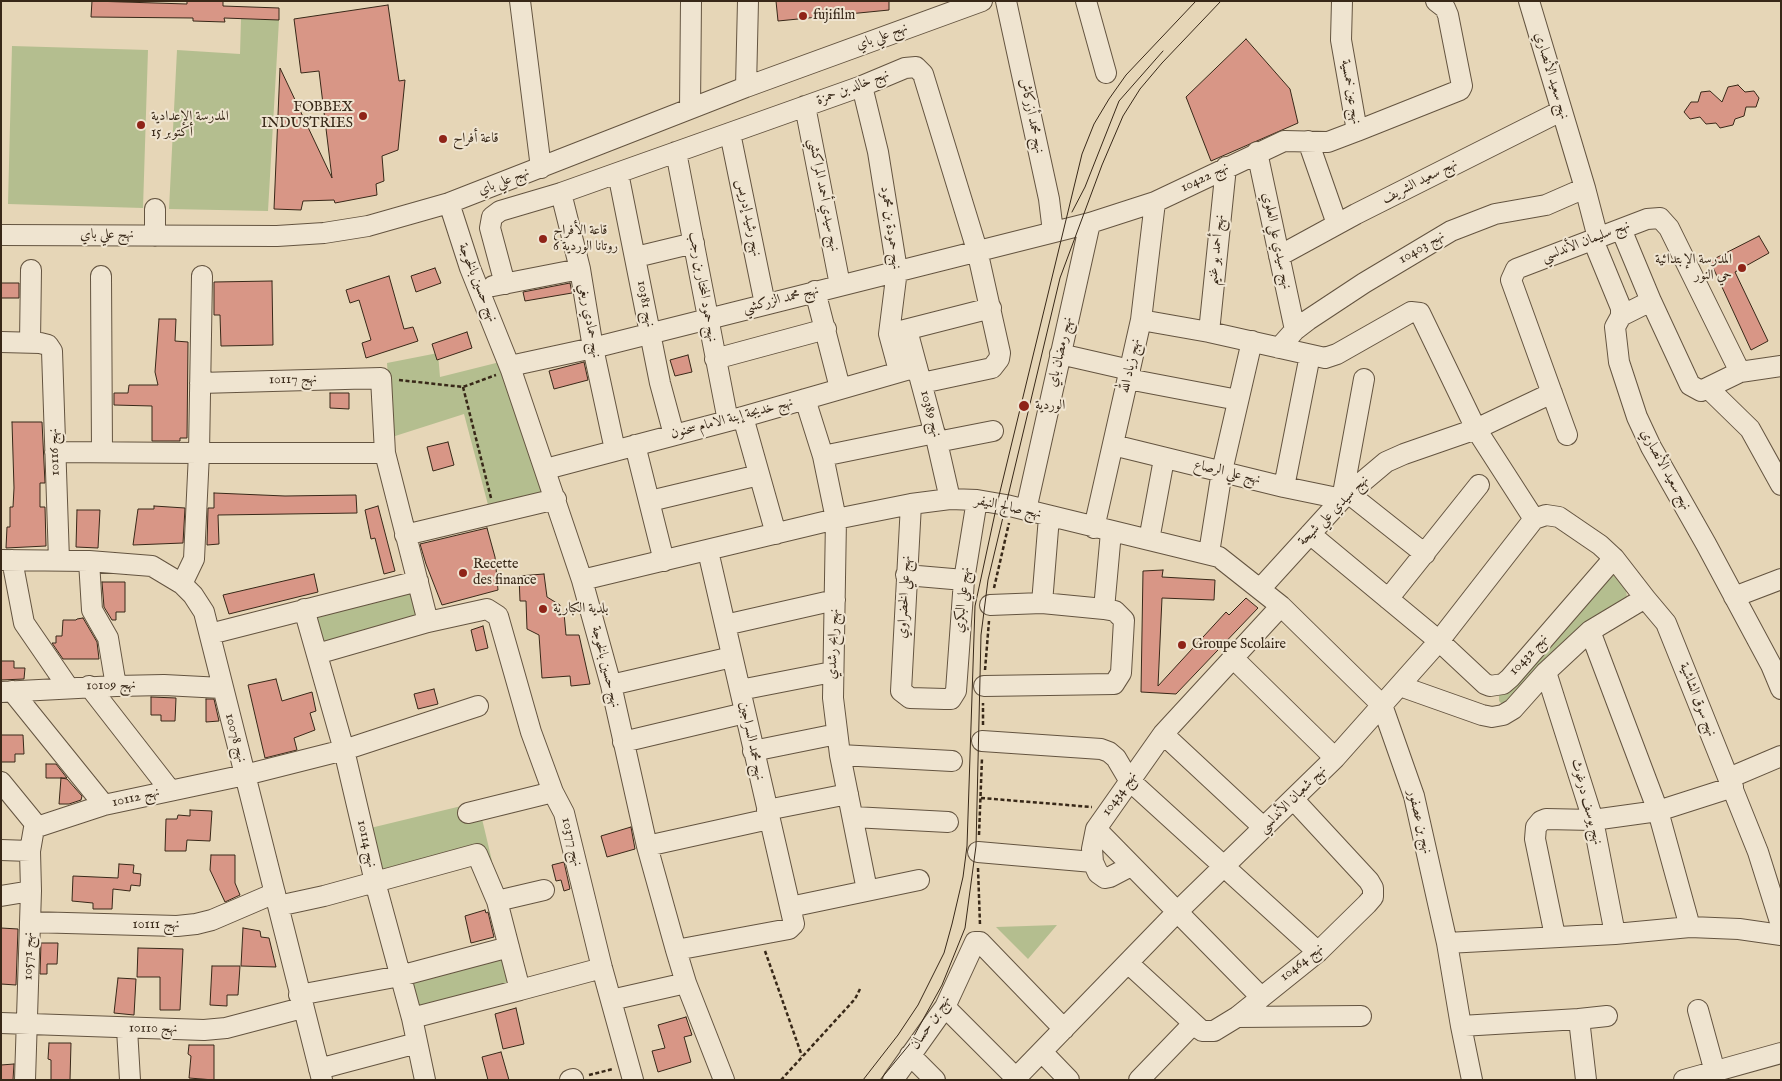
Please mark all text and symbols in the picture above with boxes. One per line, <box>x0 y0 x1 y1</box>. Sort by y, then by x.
place label: fujifilm <box>813 8 855 24</box>
marker: fujifilm <box>797 10 809 22</box>
street label: نهج علي باي <box>854 20 910 54</box>
street label: نهج سعيد الأنصاري <box>1530 31 1572 121</box>
street label: نهج عين خمسية <box>1336 58 1364 126</box>
street label: نهج خالد بن حمزة <box>814 66 892 110</box>
street label: نهج محمد أزركاش <box>1015 77 1047 155</box>
place label: FOBBEX INDUSTRIES <box>261 100 353 132</box>
place label: المدرسة الإعدادية 15 أكتوبر <box>151 109 229 142</box>
marker: FOBBEX INDUSTRIES <box>357 110 369 122</box>
marker: المدرسة الإعدادية 15 أكتوبر <box>135 119 147 131</box>
place label: قاعة أفراح <box>453 131 499 147</box>
marker: قاعة أفراح <box>437 133 449 145</box>
street label: نهج سيدي أحمد المراكشي <box>804 137 842 253</box>
street label: نهج سعيد الشريف <box>1379 156 1461 208</box>
street label: نهج 10422 <box>1178 159 1232 197</box>
street label: نهج علي باي <box>476 165 532 199</box>
street label: نهج رشيد إدريس <box>732 178 764 258</box>
street label: نهج حمودة بن محمود <box>876 185 904 271</box>
street label: نهج سيدي علي العلوي <box>1258 191 1294 291</box>
street label: نهج أحمد بو غنيم <box>1205 214 1229 286</box>
street label: نهج سليمان الأندلسي <box>1539 217 1633 267</box>
place label: قاعة الأفراح روتانا الوردية 6 <box>553 223 618 256</box>
street label: نهج علي باي <box>80 227 134 243</box>
street label: نهج 10403 <box>1396 228 1448 268</box>
street label: نهج حمود المختار بن رجب <box>684 231 720 343</box>
marker: قاعة الأفراح روتانا الوردية 6 <box>537 233 549 245</box>
street label: نهج حسين بالخوجة <box>454 241 500 325</box>
place label: المدرسة الإبتدائية حي النور <box>1655 252 1732 284</box>
marker: المدرسة الإبتدائية حي النور <box>1736 262 1748 274</box>
street label: نهج 10381 <box>632 279 658 329</box>
street label: نهج محمد الزركشي <box>741 282 821 318</box>
street label: نهج حمادي ريغي <box>574 283 604 359</box>
street label: نهج رمضان باي <box>1045 315 1077 389</box>
street label: نهج زياد الله <box>1117 337 1145 395</box>
street label: نهج 10117 <box>269 371 317 389</box>
street label: نهج 10389 <box>916 389 944 439</box>
street label: نهج خديجة إبنة الامام سحنون <box>669 395 795 443</box>
place label: الوردية <box>1035 398 1065 414</box>
marker: الوردية <box>1017 399 1031 413</box>
street label: نهج سعيد الأنصاري <box>1636 427 1694 513</box>
street label: نهج 10116 <box>46 428 64 476</box>
street label: نهج علي الرصاع <box>1192 457 1262 489</box>
street label: نهج سيدي علي شيحة <box>1295 472 1373 550</box>
street label: نهج صالح النيفر <box>973 493 1043 523</box>
street label: نهج علي الخضراوي <box>894 555 916 639</box>
place label: Recette des finance <box>473 557 536 590</box>
street label: نهج علي البكري <box>951 566 975 634</box>
marker: Recette des finance <box>457 567 469 579</box>
place label: بلدية الكبارية <box>553 601 608 617</box>
marker: بلدية الكبارية <box>537 603 549 615</box>
street label: نهج رابح رشدي <box>824 608 844 680</box>
street label: نهج حسين بالخوجة <box>587 624 623 710</box>
street label: نهج 10432 <box>1506 631 1552 679</box>
place label: Groupe Scolaire <box>1192 637 1286 653</box>
marker: Groupe Scolaire <box>1176 639 1188 651</box>
street label: نهج سوق الشاشية <box>1675 661 1719 739</box>
street label: نهج 10109 <box>86 677 136 695</box>
street label: نهج محمد السراجين <box>734 700 768 782</box>
street label: نهج 10078 <box>220 711 250 765</box>
street label: نهج يوسف درغوث <box>1566 757 1606 847</box>
street label: نهج شعبان الأندلسي <box>1255 762 1331 838</box>
street label: نهج 10434 <box>1099 769 1141 819</box>
street label: نهج 10112 <box>111 784 161 812</box>
street label: نهج بن عصفور <box>1403 788 1435 856</box>
street label: نهج 10377 <box>557 816 585 868</box>
street label: نهج 10114 <box>352 818 380 870</box>
street label: نهج 10111 <box>132 917 180 933</box>
street label: نهج 10571 <box>20 932 38 980</box>
street label: نهج 10464 <box>1277 940 1327 986</box>
street label: نهج بن حسان <box>907 993 955 1053</box>
street label: نهج 10110 <box>129 1020 177 1038</box>

